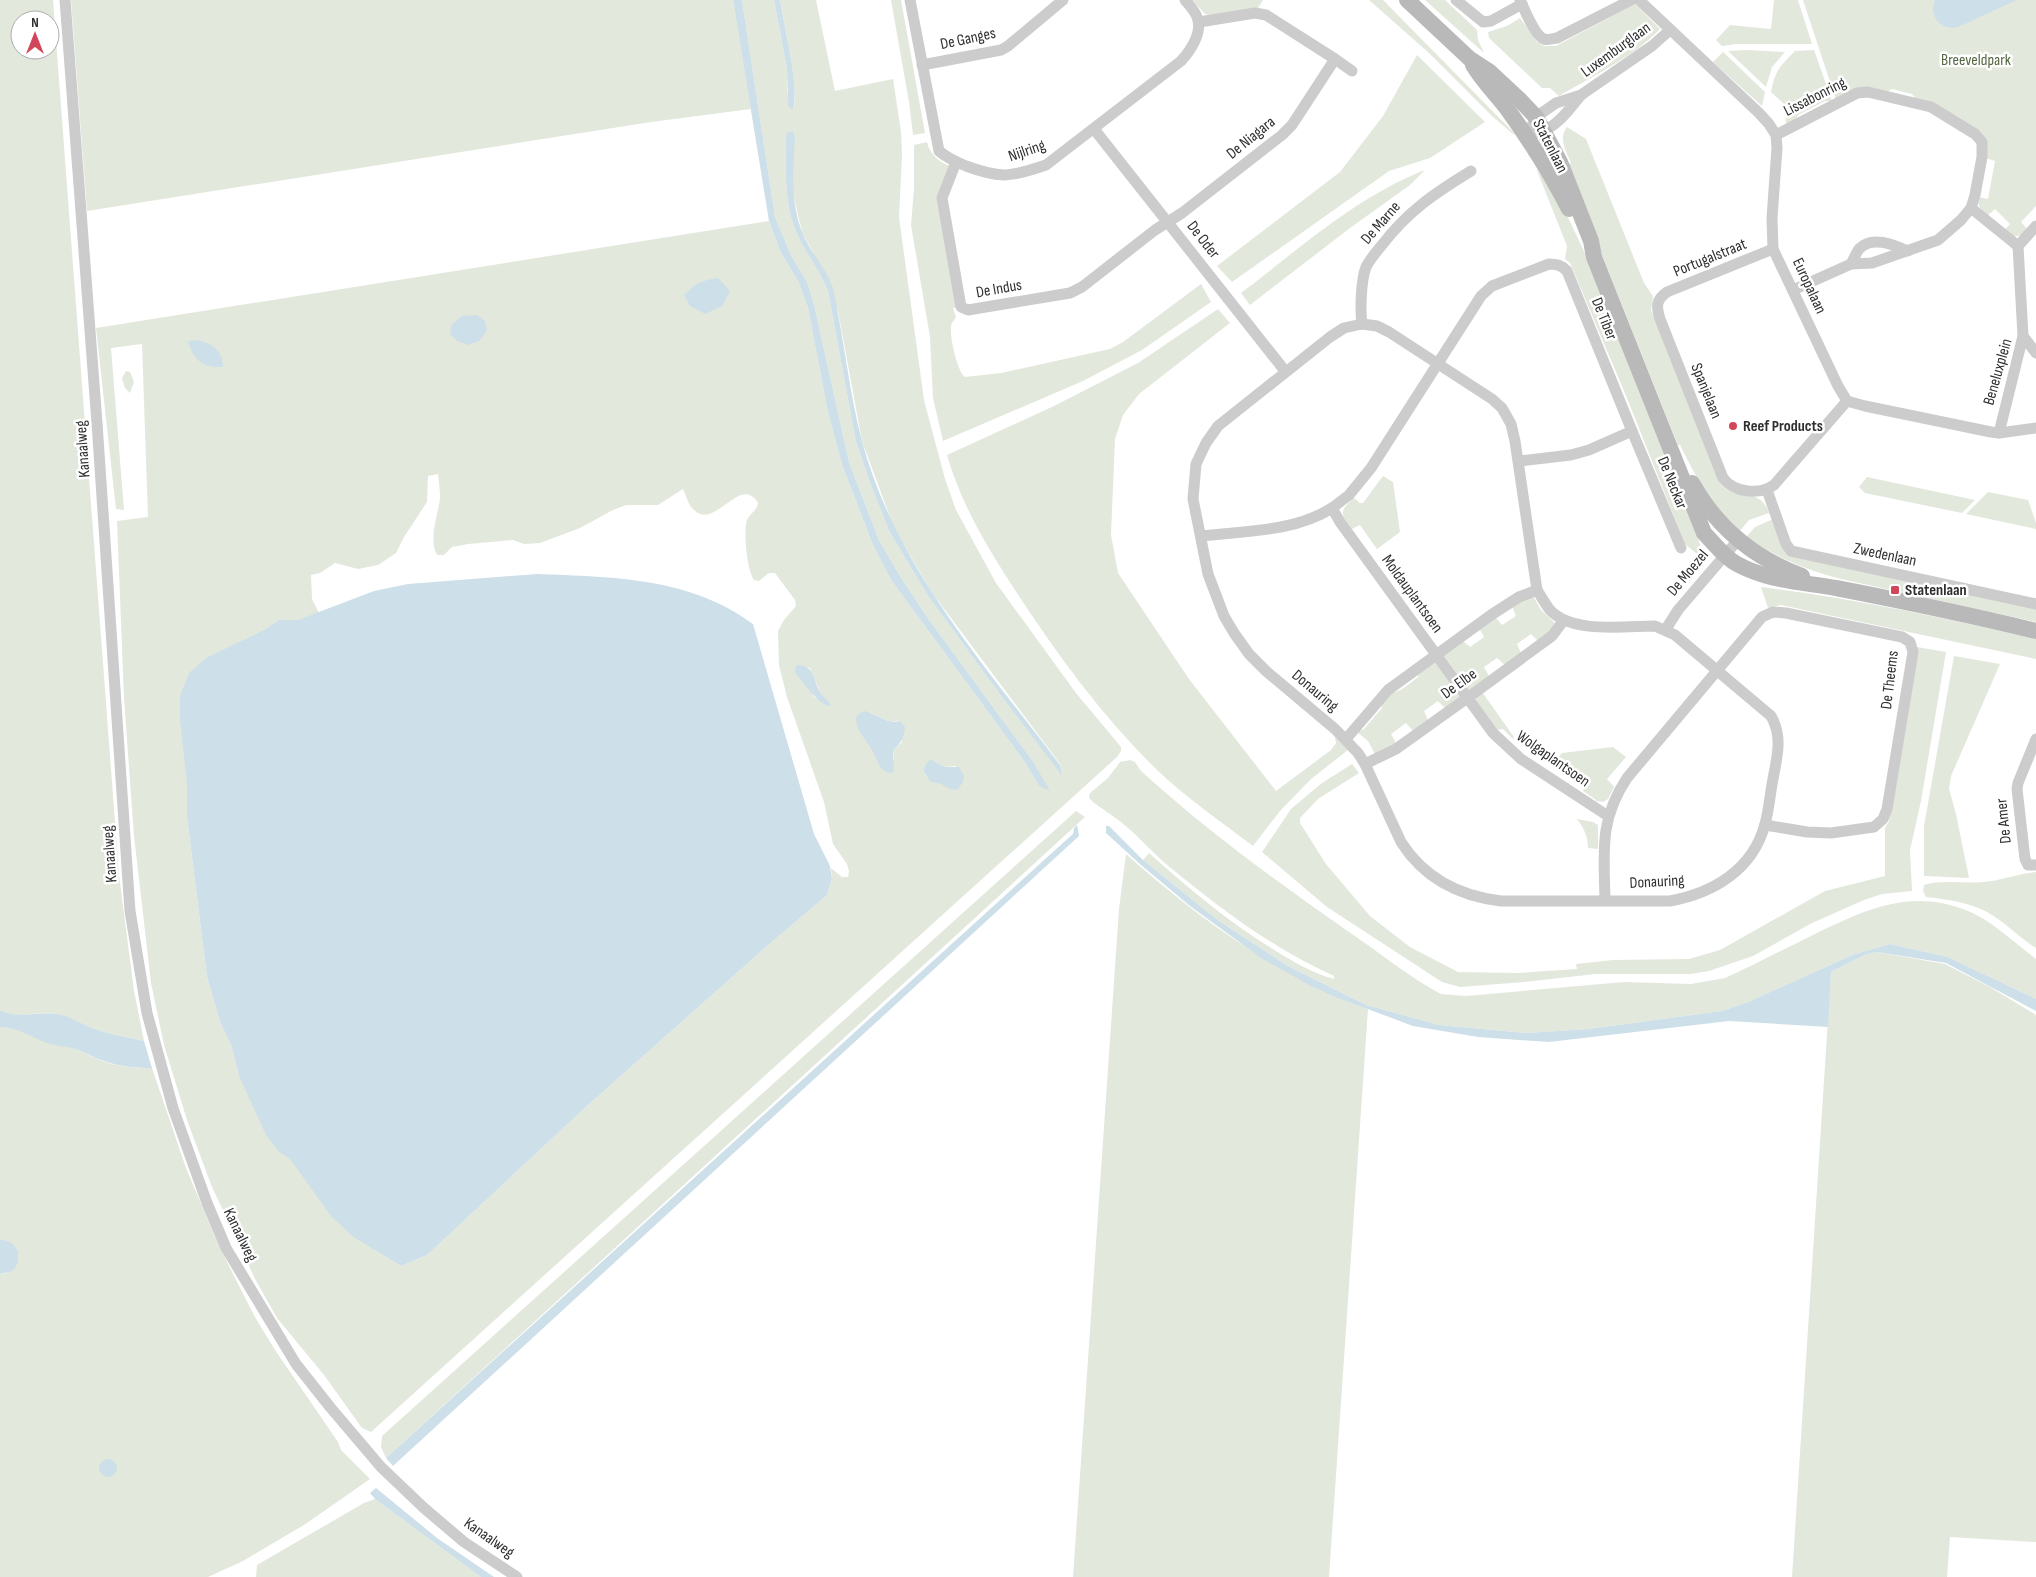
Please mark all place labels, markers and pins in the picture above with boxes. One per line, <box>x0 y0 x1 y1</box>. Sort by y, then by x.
place label: Reef Products <box>1743 417 1823 436</box>
marker: Reef Products <box>1727 420 1739 432</box>
place label: Statenlaan <box>1905 581 1967 600</box>
marker: Statenlaan <box>1889 584 1901 596</box>

